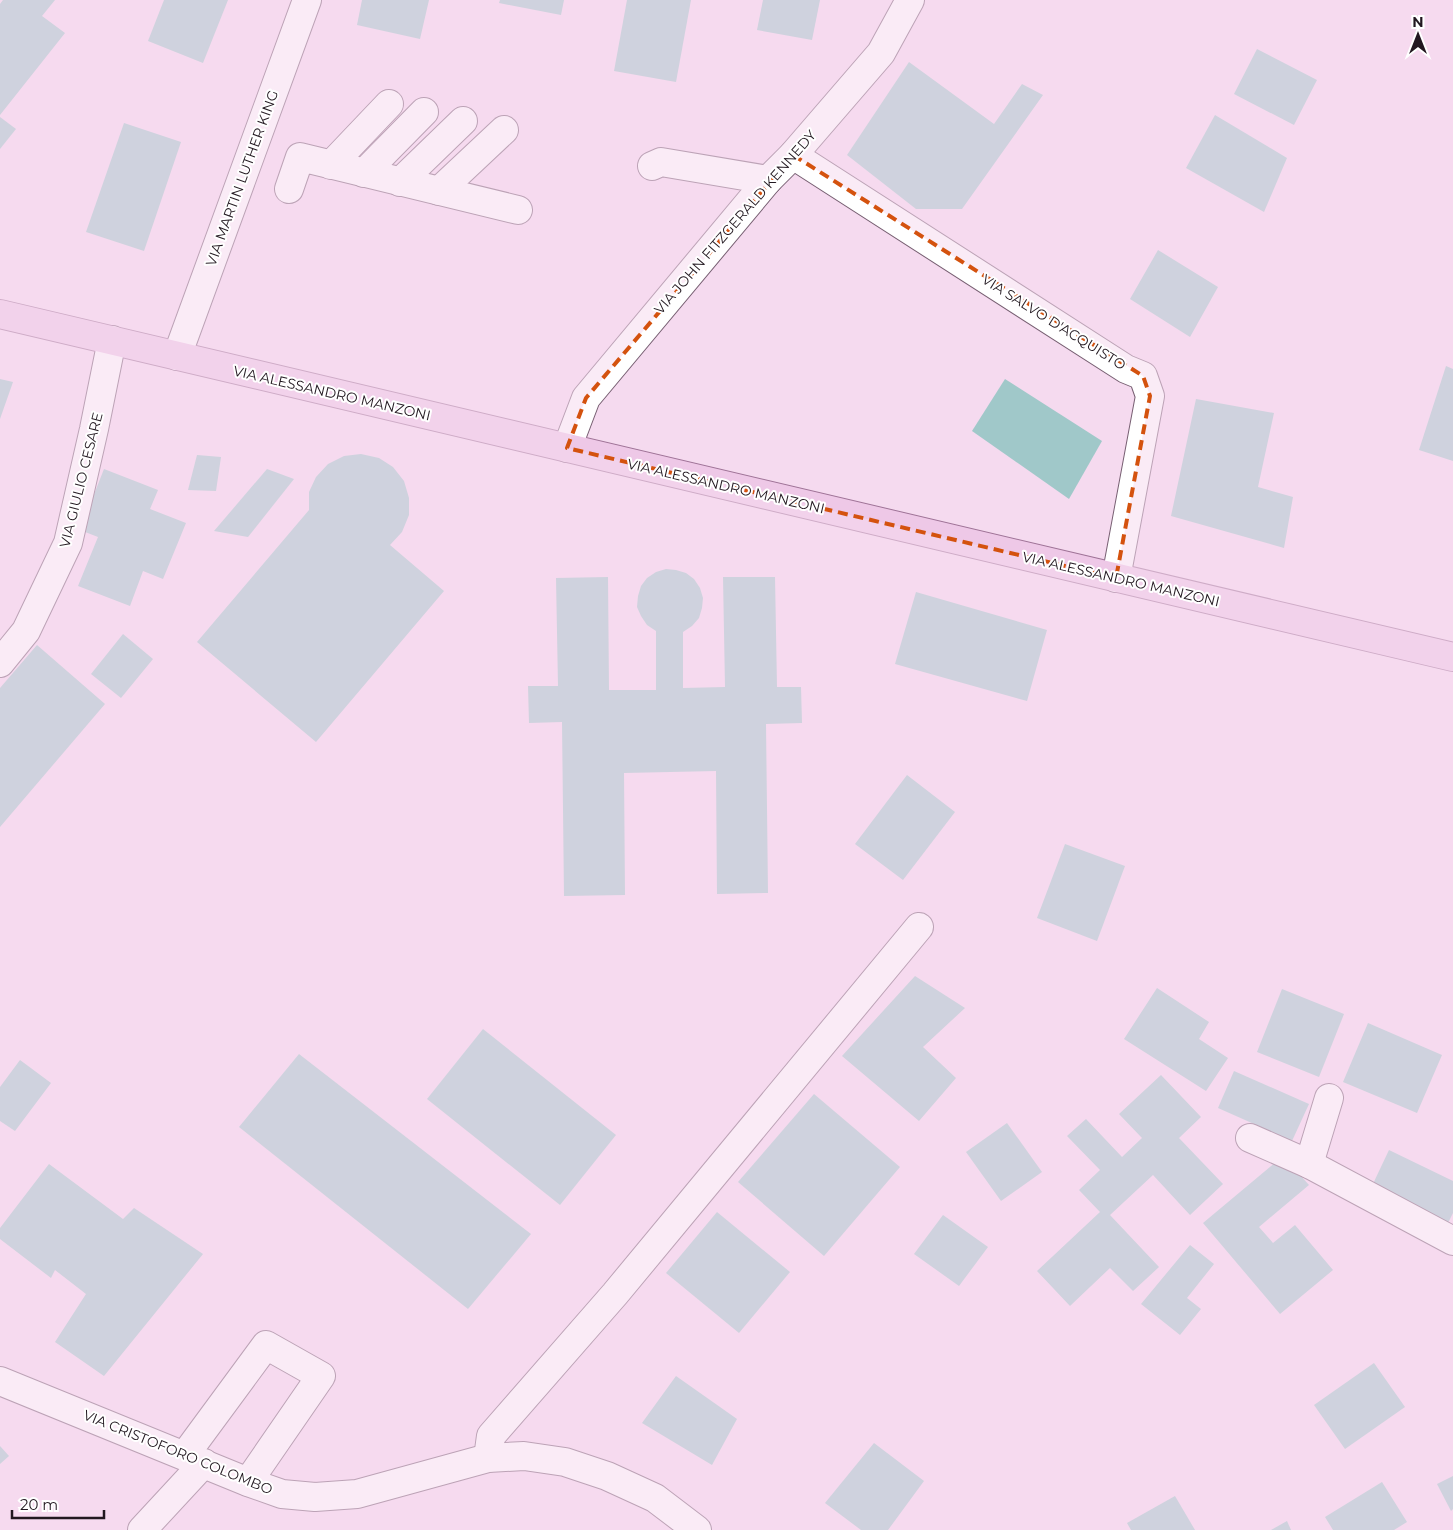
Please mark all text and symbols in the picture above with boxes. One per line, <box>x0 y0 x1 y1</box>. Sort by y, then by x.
north arrow <box>1393 10 1443 60</box>
text: N <box>1412 13 1424 31</box>
street label: VIA MARTIN LUTHER KING <box>202 87 282 269</box>
street label: VIA JOHN FITZGERALD KENNEDY <box>650 126 820 318</box>
street label: VIA SALVO D'ACQUISTO <box>979 270 1130 374</box>
street label: VIA ALESSANDRO MANZONI <box>232 362 432 424</box>
street label: VIA GIULIO CESARE <box>55 410 107 550</box>
street label: VIA ALESSANDRO MANZONI <box>626 455 826 517</box>
street label: VIA ALESSANDRO MANZONI <box>1021 548 1221 610</box>
street label: VIA CRISTOFORO COLOMBO <box>81 1406 276 1498</box>
scale bar <box>12 1488 105 1520</box>
text: 20 m <box>20 1495 58 1514</box>

